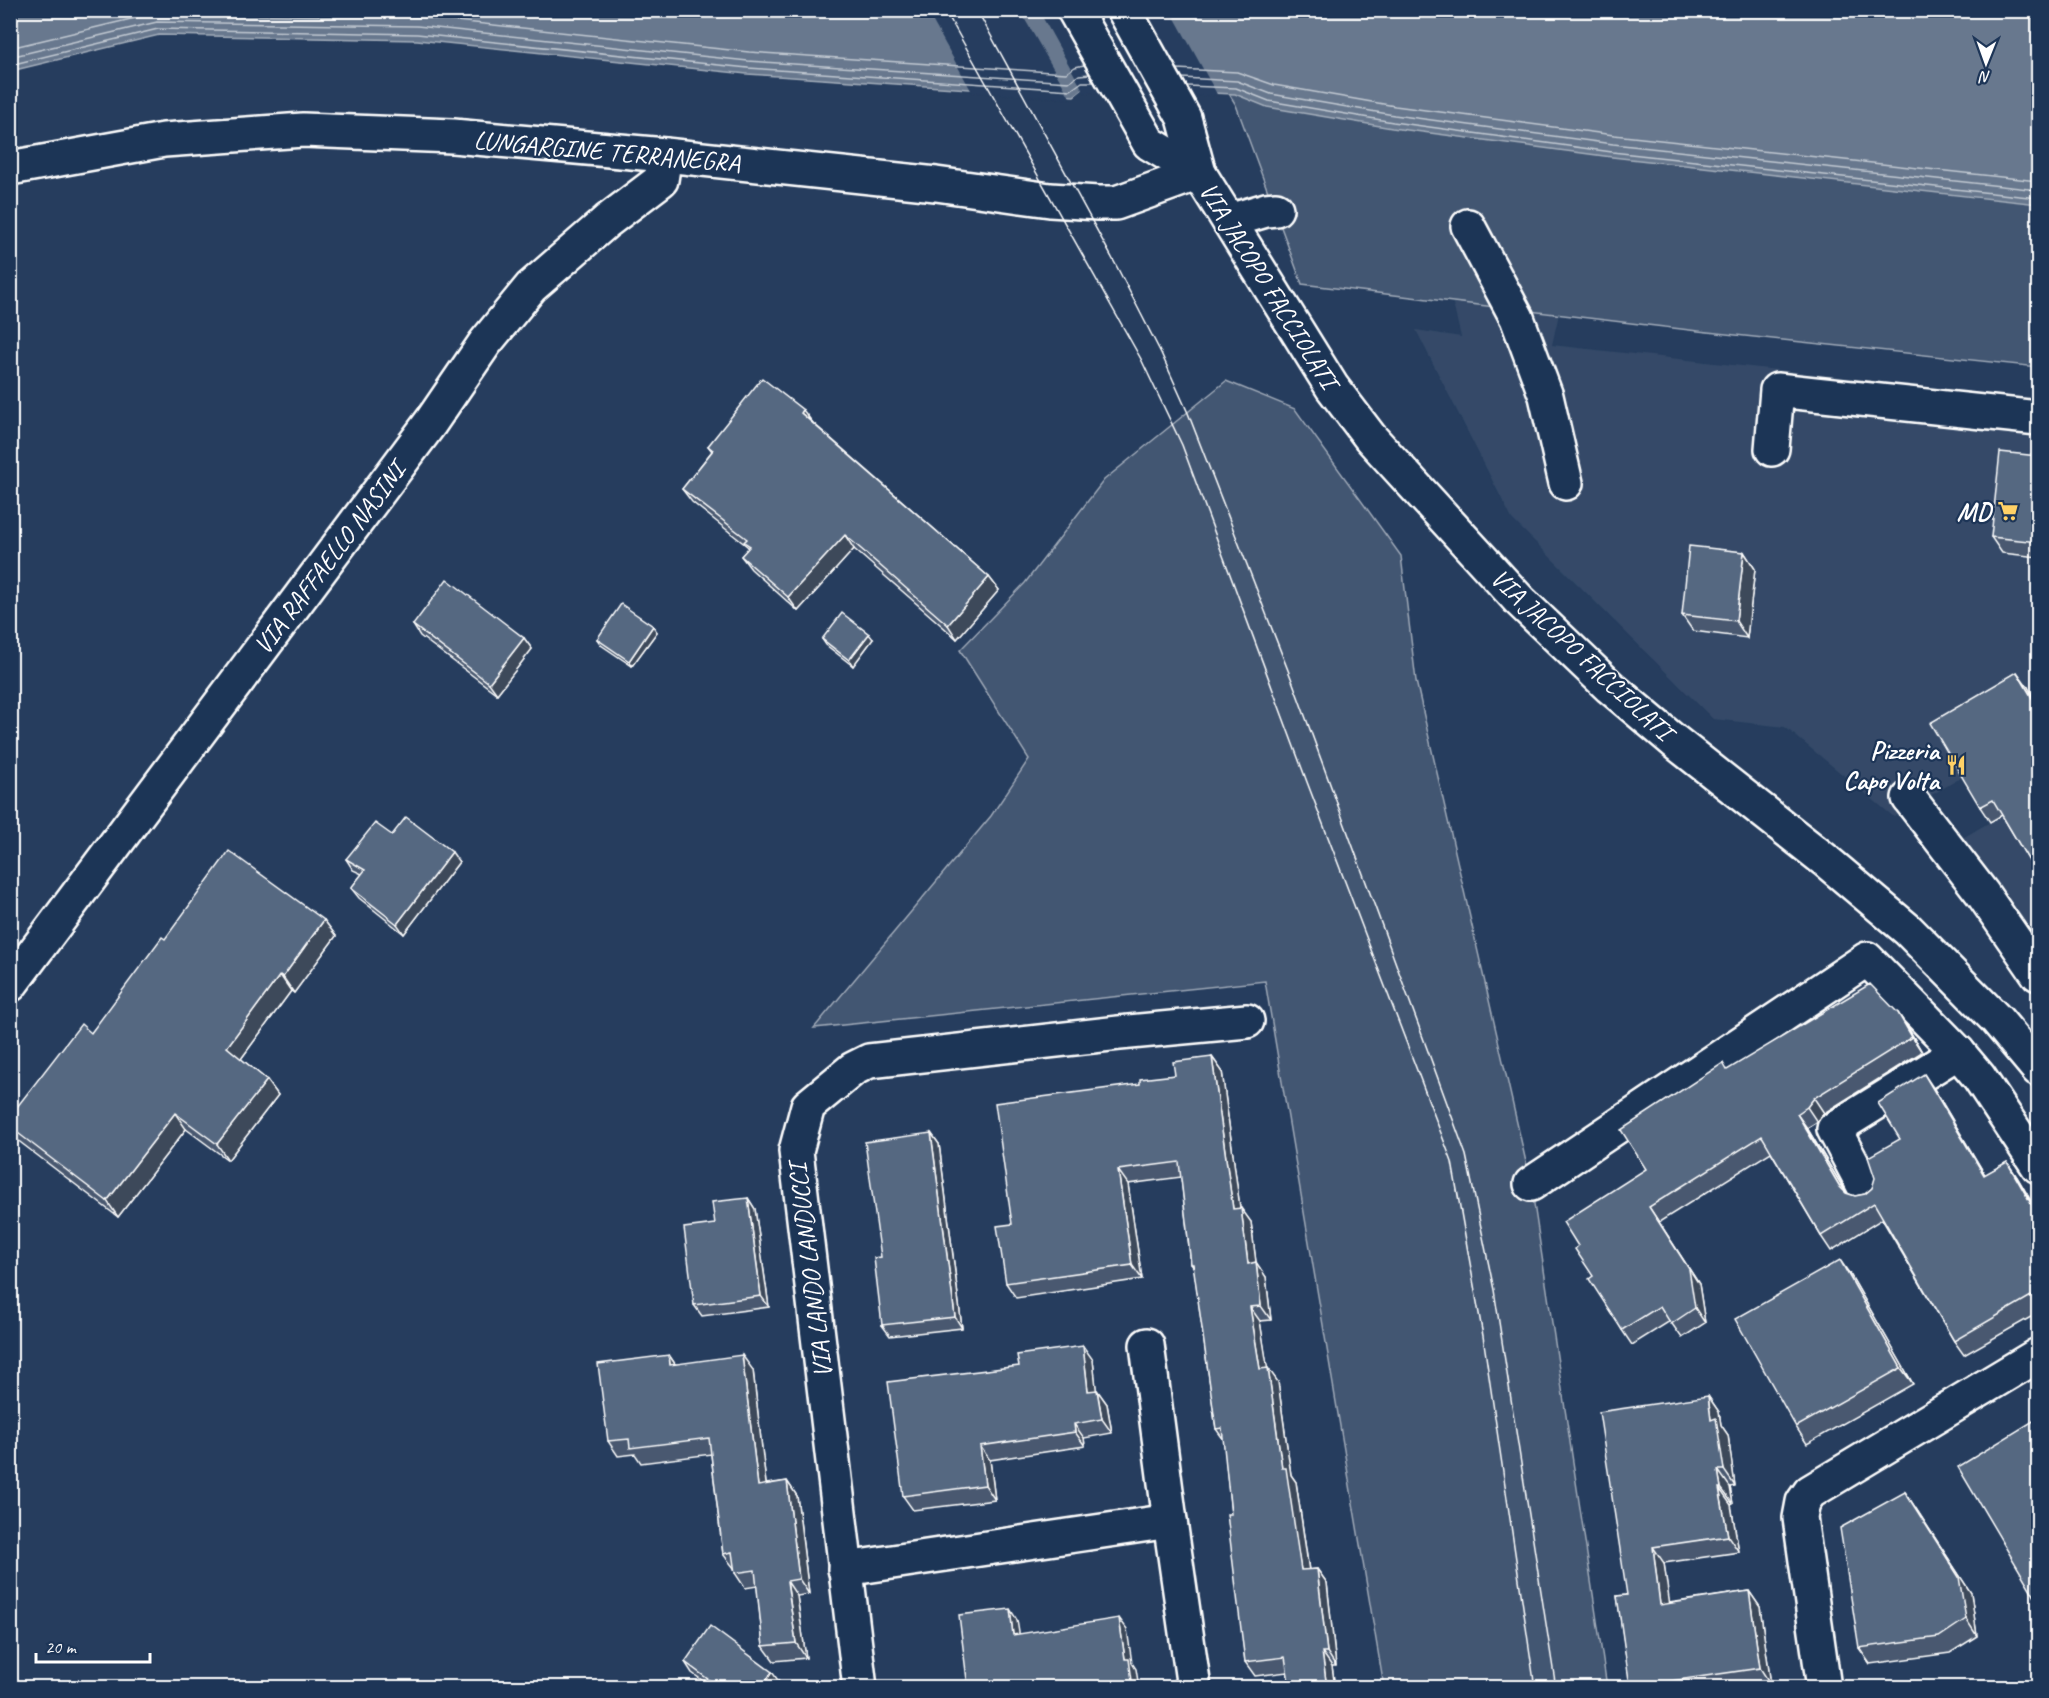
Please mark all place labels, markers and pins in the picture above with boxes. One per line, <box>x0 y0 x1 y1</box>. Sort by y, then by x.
place label: MD <box>1957 495 1994 528</box>
supermarket icon: MD <box>1996 499 2020 523</box>
place label: Pizzeria Capo Volta <box>1843 734 1941 797</box>
restaurant icon: Pizzeria Capo Volta <box>1944 753 1968 777</box>

